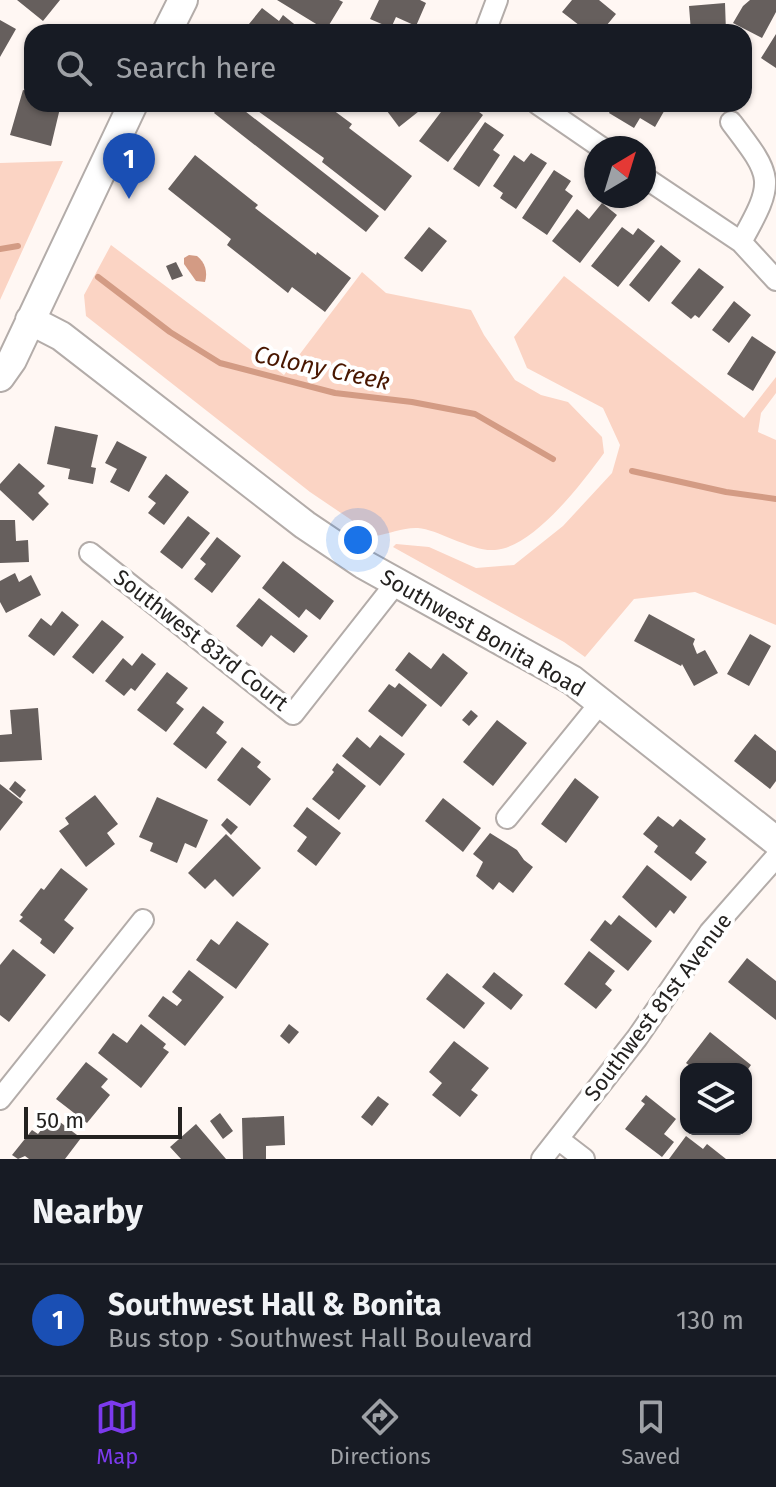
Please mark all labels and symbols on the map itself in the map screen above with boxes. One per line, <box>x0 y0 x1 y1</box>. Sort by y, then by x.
pin: 1 <box>103 133 155 199</box>
north arrow <box>584 136 656 208</box>
water label: Colony Creek <box>252 340 392 396</box>
your location <box>338 520 378 560</box>
street label: Southwest 83rd Court <box>108 563 294 717</box>
street label: Southwest Bonita Road <box>376 563 590 703</box>
street label: Southwest 81st Avenue <box>579 908 737 1106</box>
scale bar <box>24 1103 182 1139</box>

